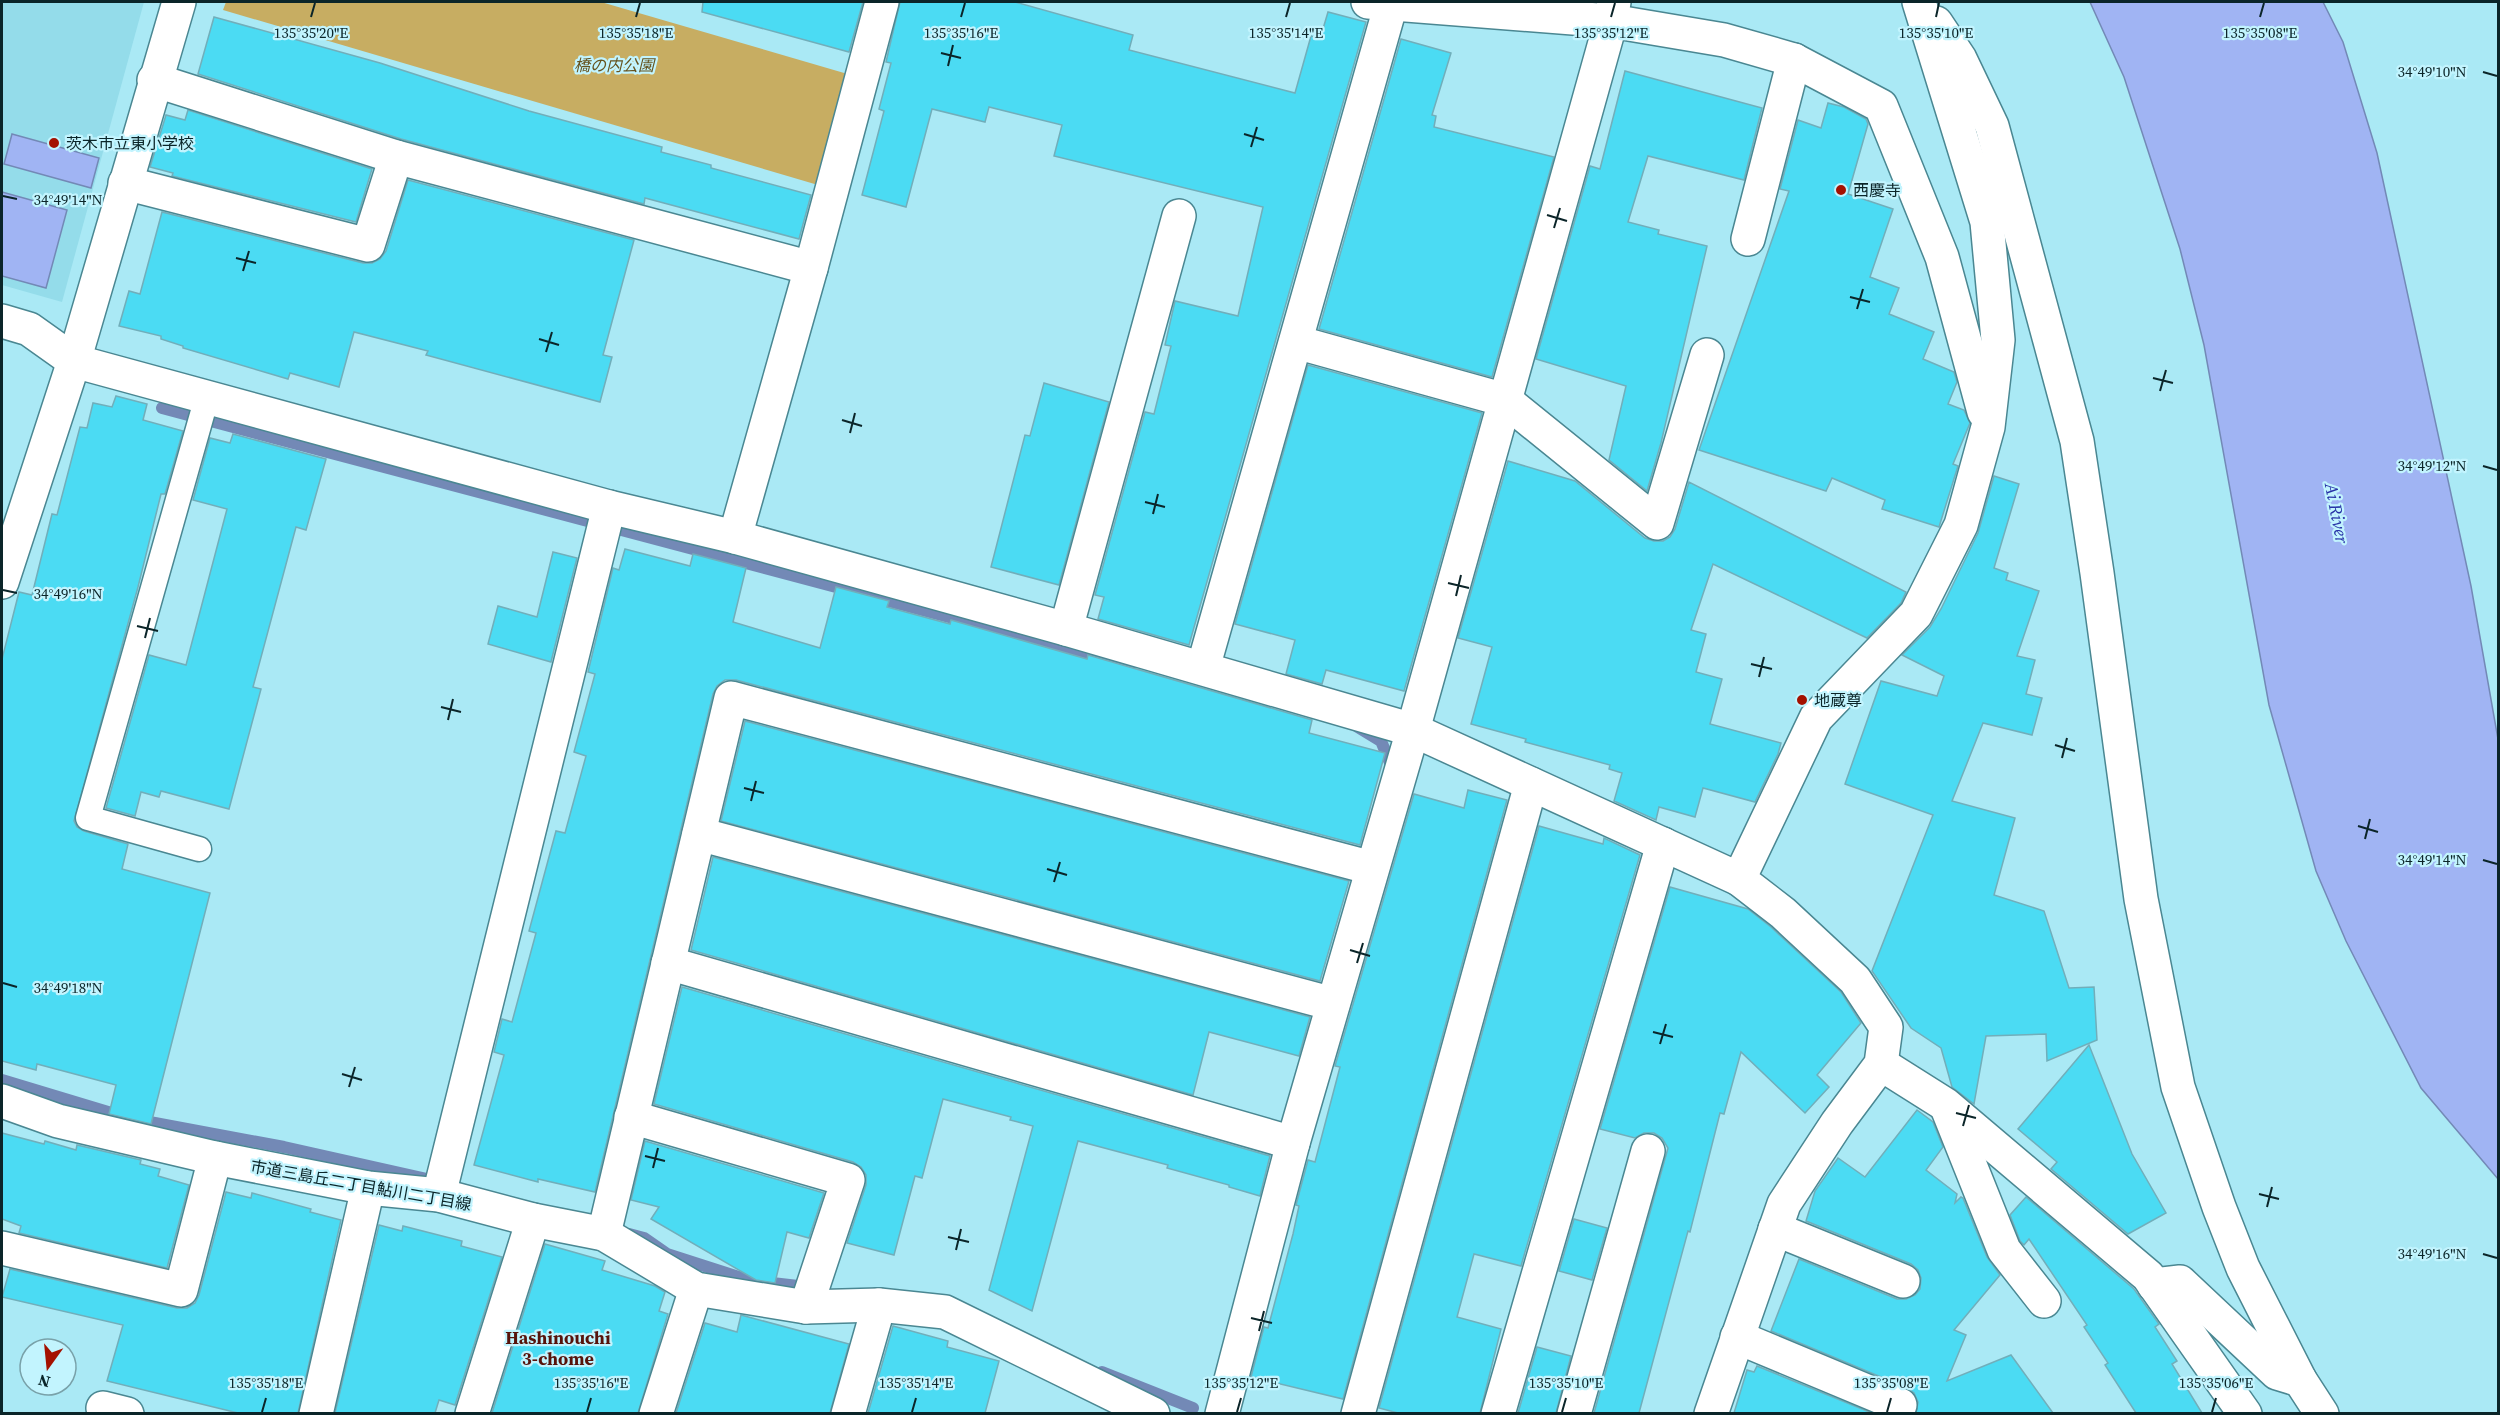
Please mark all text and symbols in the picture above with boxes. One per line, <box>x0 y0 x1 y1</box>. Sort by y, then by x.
text: 135°35'20"E <box>274 22 348 43</box>
text: 135°35'18"E <box>599 22 673 43</box>
text: 135°35'16"E <box>924 22 998 43</box>
text: 135°35'14"E <box>1249 22 1323 43</box>
text: 135°35'12"E <box>1574 22 1648 43</box>
text: 135°35'10"E <box>1899 22 1973 43</box>
text: 135°35'08"E <box>2223 22 2297 43</box>
park label: 橋の内公園 <box>574 54 656 76</box>
text: 34°49'10"N <box>2397 61 2467 82</box>
place label: 茨木市立東小学校 <box>66 132 194 154</box>
marker: 茨木市立東小学校 <box>47 136 61 150</box>
place label: 西慶寺 <box>1853 179 1901 201</box>
marker: 西慶寺 <box>1834 183 1848 197</box>
text: 34°49'14"N <box>33 189 103 210</box>
text: 34°49'12"N <box>2397 455 2467 476</box>
water label: Ai River <box>2319 480 2355 546</box>
text: 34°49'16"N <box>33 583 103 604</box>
place label: 地蔵尊 <box>1814 689 1862 711</box>
marker: 地蔵尊 <box>1795 693 1809 707</box>
text: 34°49'14"N <box>2397 849 2467 870</box>
text: 34°49'18"N <box>33 977 103 998</box>
street label: 市道三島丘二丁目鮎川二丁目線 <box>249 1155 473 1215</box>
text: 34°49'16"N <box>2397 1243 2467 1264</box>
district label: Hashinouchi 3-chome <box>505 1325 611 1371</box>
north arrow <box>18 1337 78 1397</box>
text: N <box>35 1369 53 1394</box>
text: 135°35'18"E <box>229 1372 303 1393</box>
text: 135°35'16"E <box>554 1372 628 1393</box>
text: 135°35'14"E <box>879 1372 953 1393</box>
text: 135°35'12"E <box>1204 1372 1278 1393</box>
text: 135°35'10"E <box>1529 1372 1603 1393</box>
text: 135°35'08"E <box>1854 1372 1928 1393</box>
text: 135°35'06"E <box>2179 1372 2253 1393</box>

